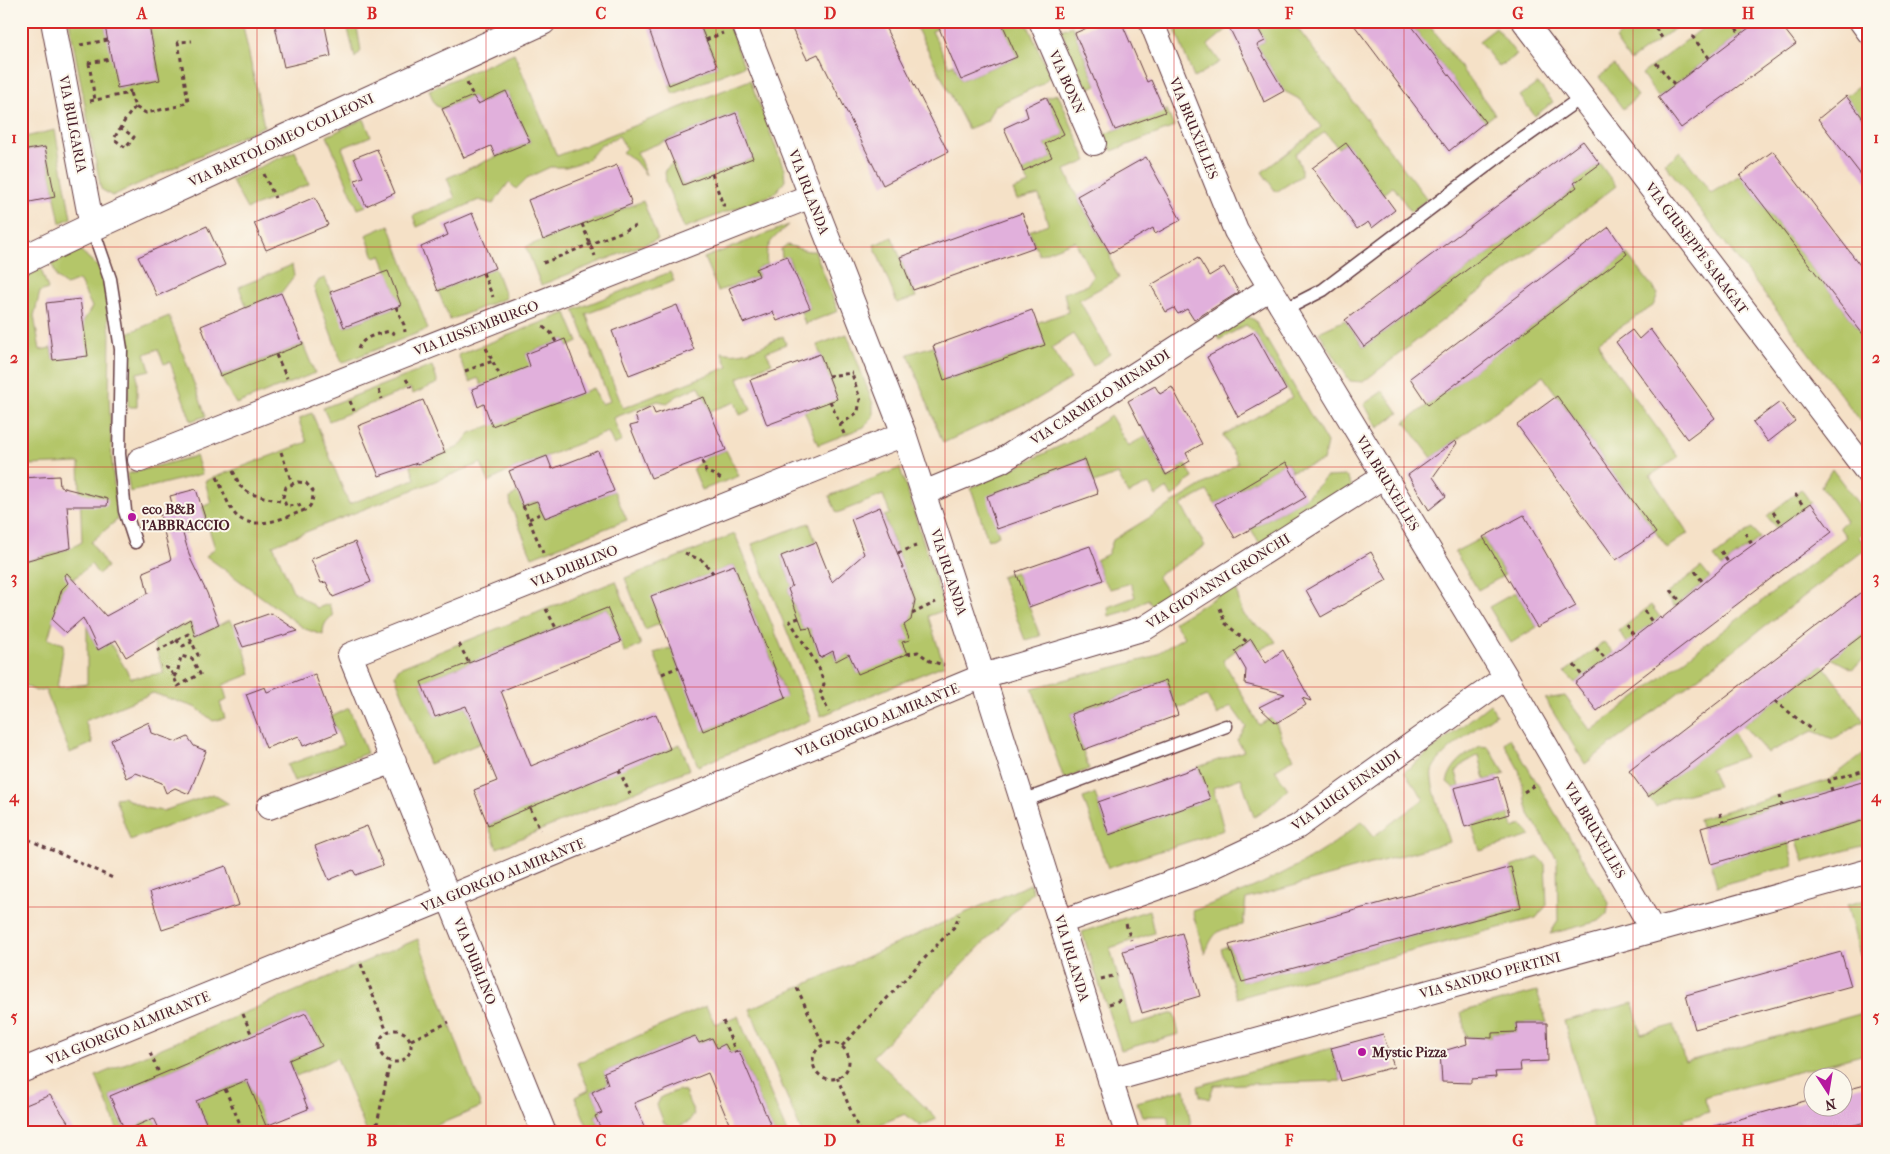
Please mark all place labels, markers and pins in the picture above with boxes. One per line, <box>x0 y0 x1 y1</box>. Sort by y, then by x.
place label: eco B&B l'ABBRACCIO <box>141 501 230 534</box>
marker: eco B&B l'ABBRACCIO <box>126 511 138 523</box>
place label: Mystic Pizza <box>1371 1044 1447 1061</box>
marker: Mystic Pizza <box>1356 1046 1368 1058</box>

